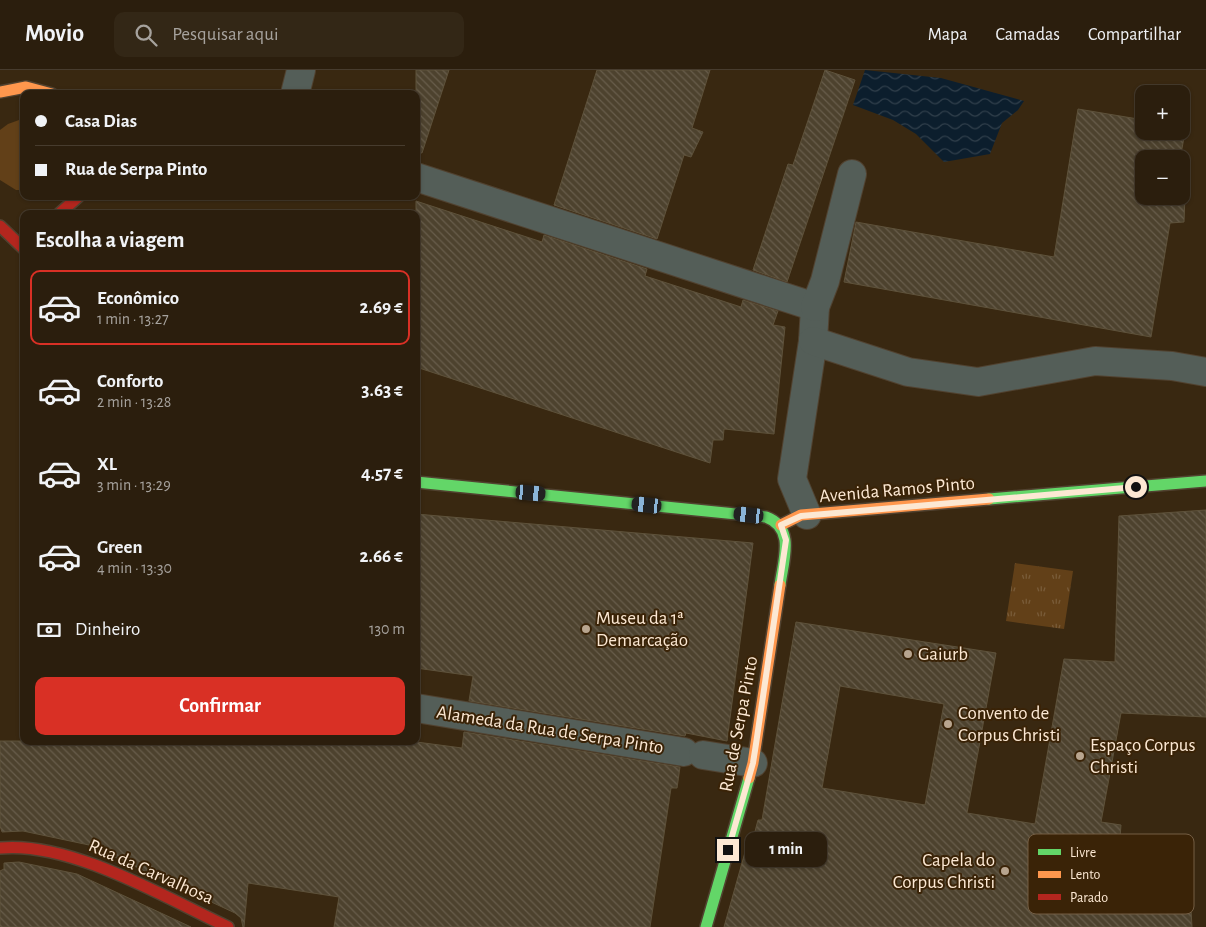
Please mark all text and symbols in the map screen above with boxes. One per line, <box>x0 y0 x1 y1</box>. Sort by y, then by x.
search box <box>114 12 464 57</box>
icon: search <box>132 21 160 49</box>
text: Movio <box>25 22 84 46</box>
text: Pesquisar aqui <box>172 25 279 44</box>
text: Mapa <box>928 26 967 44</box>
text: Camadas <box>995 26 1060 44</box>
text: Compartilhar <box>1088 26 1181 44</box>
map controls <box>1135 85 1190 205</box>
button: + <box>1135 85 1190 140</box>
text: Casa Dias <box>65 112 137 131</box>
button: − <box>1135 150 1190 205</box>
text: Rua de Serpa Pinto <box>65 160 207 179</box>
text: Escolha a viagem <box>35 229 184 251</box>
icon: car <box>37 285 82 330</box>
text: Econômico <box>97 289 179 308</box>
text: 2.69 € <box>360 298 403 317</box>
text: 1 min · 13:27 <box>97 311 169 327</box>
icon: car <box>37 368 82 413</box>
text: Conforto <box>97 372 163 391</box>
text: 3.63 € <box>361 381 403 400</box>
text: 2 min · 13:28 <box>97 394 171 410</box>
icon: car <box>37 451 82 496</box>
text: XL <box>97 455 117 474</box>
text: 4.57 € <box>361 464 403 483</box>
street label: Avenida Ramos Pinto <box>818 474 976 506</box>
route start <box>1125 476 1147 498</box>
text: 3 min · 13:29 <box>97 477 171 493</box>
car <box>515 484 546 502</box>
car <box>631 496 662 514</box>
car <box>733 506 764 524</box>
icon: car <box>37 534 82 579</box>
text: Green <box>97 538 143 557</box>
text: 2.66 € <box>360 547 403 566</box>
text: 4 min · 13:30 <box>97 560 172 576</box>
place label: Museu da 1ª Demarcação <box>596 609 688 650</box>
icon: cash <box>35 616 63 644</box>
text: Dinheiro <box>75 620 140 639</box>
text: 130 m <box>369 621 405 637</box>
marker: Museu da 1ª Demarcação <box>580 623 592 635</box>
place label: Gaiurb <box>918 645 968 664</box>
marker: Gaiurb <box>902 648 914 660</box>
street label: Rua de Serpa Pinto <box>717 654 761 794</box>
button: Confirmar <box>35 677 405 735</box>
street label: Alameda da Rua de Serpa Pinto <box>435 703 665 757</box>
place label: Convento de Corpus Christi <box>958 704 1060 745</box>
marker: Convento de Corpus Christi <box>942 718 954 730</box>
place label: Espaço Corpus Christi <box>1090 736 1196 777</box>
marker: Espaço Corpus Christi <box>1074 750 1086 762</box>
callout: 1 min <box>746 832 828 868</box>
legend <box>1028 834 1194 914</box>
street label: Rua da Carvalhosa <box>86 836 217 908</box>
route end <box>717 839 739 861</box>
text: 1 min <box>769 841 803 857</box>
text: Livre <box>1070 846 1096 860</box>
place label: Capela do Corpus Christi <box>893 851 995 892</box>
marker: Capela do Corpus Christi <box>999 865 1011 877</box>
text: Lento <box>1070 868 1101 882</box>
text: Parado <box>1070 891 1108 905</box>

